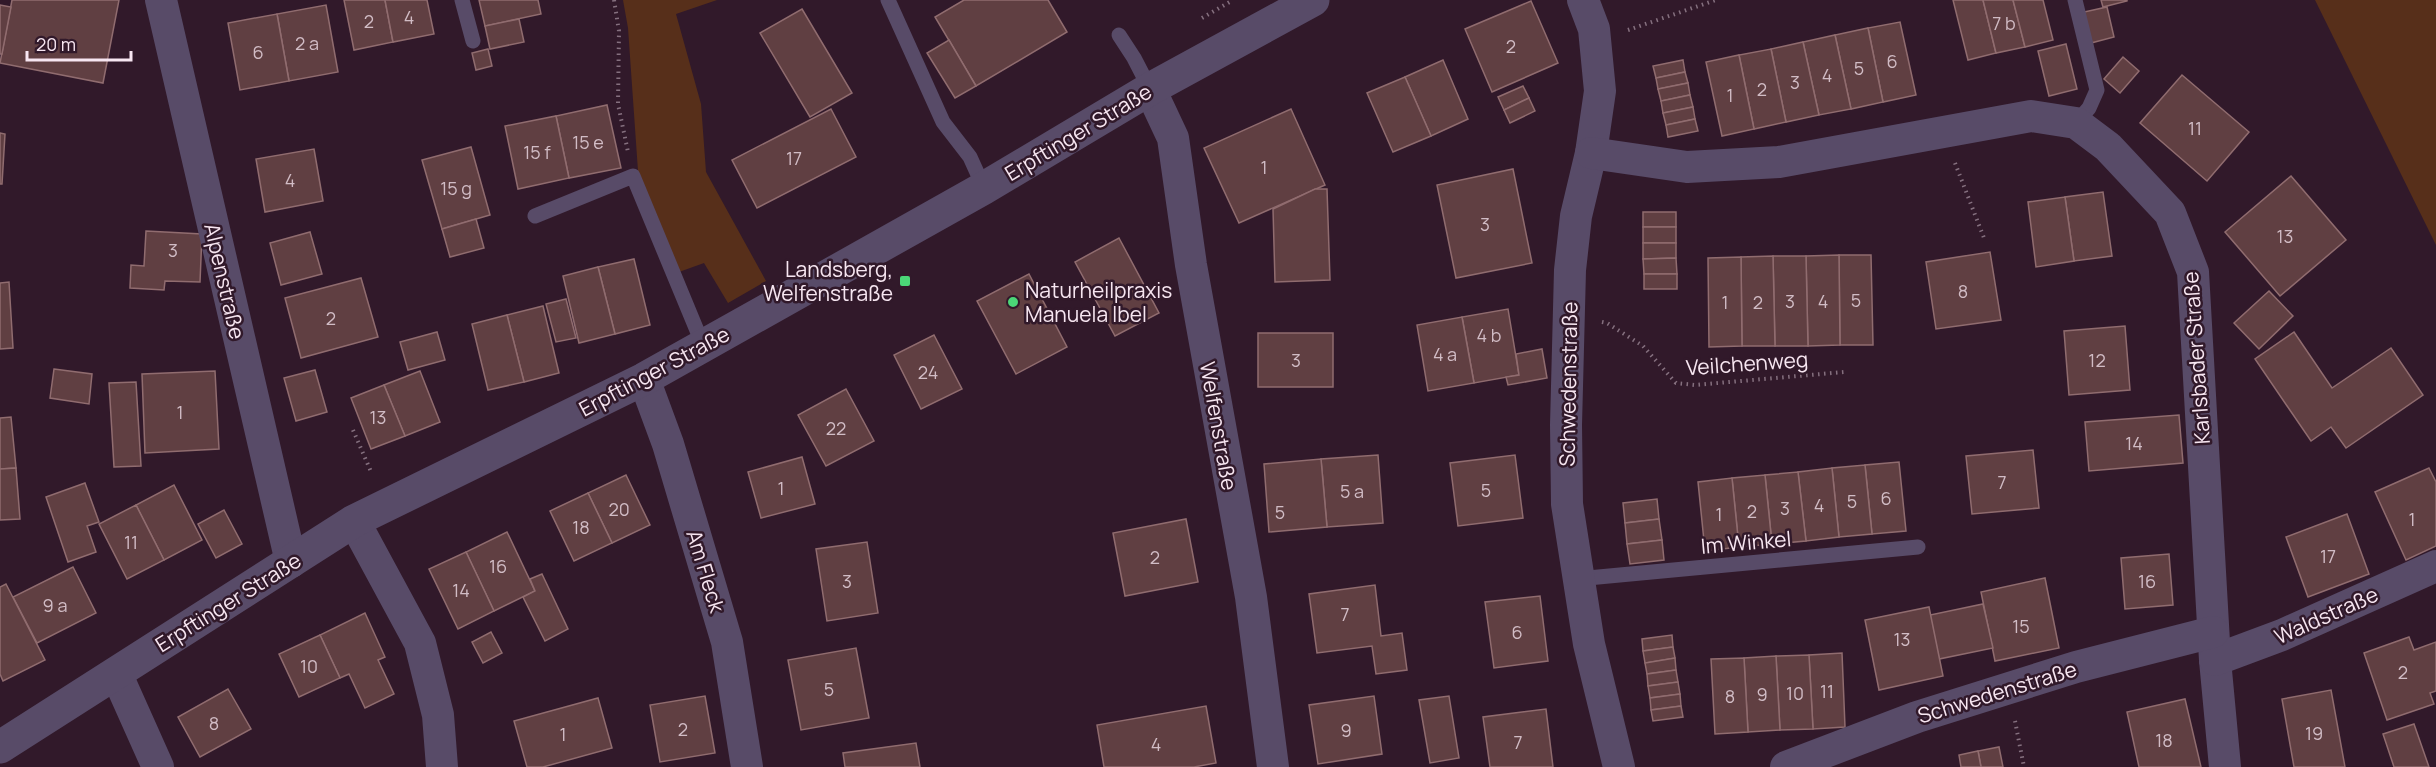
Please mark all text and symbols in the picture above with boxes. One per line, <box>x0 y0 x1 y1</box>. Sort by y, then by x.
house number: 4 <box>404 5 414 29</box>
house number: 2 <box>364 9 374 33</box>
house number: 7 b <box>1992 11 2016 35</box>
scale bar <box>27 24 130 62</box>
house number: 2 a <box>295 31 319 55</box>
text: 20 m <box>36 32 76 56</box>
house number: 2 <box>1506 34 1516 58</box>
house number: 6 <box>252 40 264 64</box>
house number: 6 <box>1886 49 1898 73</box>
house number: 5 <box>1854 56 1864 80</box>
house number: 4 <box>1822 63 1832 87</box>
house number: 3 <box>1790 70 1800 94</box>
street label: Erpftinger Straße <box>999 77 1157 187</box>
house number: 2 <box>1757 77 1767 101</box>
house number: 1 <box>1726 83 1734 107</box>
house number: 11 <box>2188 116 2202 140</box>
house number: 15 e <box>572 130 604 154</box>
house number: 15 f <box>523 140 551 164</box>
house number: 17 <box>786 146 802 170</box>
house number: 1 <box>1260 155 1268 179</box>
house number: 4 <box>285 168 295 192</box>
house number: 15 g <box>440 176 472 200</box>
house number: 3 <box>1480 212 1490 236</box>
street label: Alpenstraße <box>198 220 252 342</box>
house number: 13 <box>2277 224 2293 248</box>
house number: 3 <box>168 238 178 262</box>
place label: Landsberg, Welfenstraße <box>763 255 893 307</box>
street label: Karlsbader Straße <box>2176 271 2216 445</box>
marker: Landsberg, Welfenstraße <box>898 274 912 288</box>
place label: Naturheilpraxis Manuela Ibel <box>1025 276 1172 328</box>
house number: 8 <box>1958 279 1968 303</box>
house number: 5 <box>1851 288 1861 312</box>
house number: 3 <box>1785 289 1795 313</box>
house number: 4 <box>1818 289 1828 313</box>
house number: 1 <box>1721 290 1729 314</box>
house number: 2 <box>1753 290 1763 314</box>
marker: Naturheilpraxis Manuela Ibel <box>1006 295 1020 309</box>
street label: Schwedenstraße <box>1553 301 1583 467</box>
house number: 2 <box>326 306 336 330</box>
street label: Erpftinger Straße <box>574 320 734 422</box>
house number: 4 b <box>1477 323 1501 347</box>
house number: 4 a <box>1433 342 1457 366</box>
street label: Veilchenweg <box>1685 345 1809 381</box>
house number: 3 <box>1291 348 1301 372</box>
house number: 12 <box>2088 348 2106 372</box>
street label: Welfenstraße <box>1194 359 1244 493</box>
house number: 24 <box>918 360 938 384</box>
house number: 1 <box>176 400 184 424</box>
house number: 13 <box>370 405 386 429</box>
house number: 22 <box>826 416 846 440</box>
house number: 14 <box>2125 431 2143 455</box>
house number: 7 <box>1997 470 2007 494</box>
house number: 1 <box>777 476 785 500</box>
house number: 5 <box>1481 478 1491 502</box>
house number: 5 a <box>1340 479 1364 503</box>
house number: 6 <box>1880 486 1892 510</box>
house number: 5 <box>1847 489 1857 513</box>
house number: 4 <box>1814 493 1824 517</box>
house number: 3 <box>1780 496 1790 520</box>
house number: 20 <box>608 497 630 521</box>
house number: 2 <box>1747 499 1757 523</box>
house number: 5 <box>1275 500 1285 524</box>
house number: 1 <box>1715 502 1723 526</box>
house number: 1 <box>2408 507 2416 531</box>
house number: 18 <box>572 515 590 539</box>
street label: Im Winkel <box>1699 524 1793 560</box>
street label: Am Fleck <box>680 526 732 616</box>
house number: 11 <box>124 530 138 554</box>
house number: 17 <box>2320 544 2336 568</box>
house number: 2 <box>1150 545 1160 569</box>
street label: Erpftinger Straße <box>150 546 306 658</box>
house number: 16 <box>489 554 507 578</box>
house number: 3 <box>842 569 852 593</box>
house number: 16 <box>2138 569 2156 593</box>
house number: 14 <box>452 578 470 602</box>
street label: Waldstraße <box>2270 580 2382 650</box>
house number: 9 a <box>43 593 67 617</box>
house number: 7 <box>1340 602 1350 626</box>
house number: 15 <box>2012 614 2030 638</box>
house number: 6 <box>1511 620 1523 644</box>
house number: 13 <box>1894 627 1910 651</box>
house number: 10 <box>300 654 318 678</box>
street label: Schwedenstraße <box>1914 654 2080 730</box>
house number: 2 <box>2398 660 2408 684</box>
house number: 5 <box>824 677 834 701</box>
house number: 11 <box>1820 679 1834 703</box>
house number: 10 <box>1786 681 1804 705</box>
house number: 9 <box>1756 682 1768 706</box>
house number: 8 <box>1725 684 1735 708</box>
house number: 8 <box>209 711 219 735</box>
house number: 2 <box>678 717 688 741</box>
house number: 9 <box>1340 718 1352 742</box>
house number: 19 <box>2305 721 2323 745</box>
house number: 1 <box>559 722 567 746</box>
house number: 18 <box>2155 728 2173 752</box>
house number: 7 <box>1513 730 1523 754</box>
house number: 4 <box>1151 732 1161 756</box>

